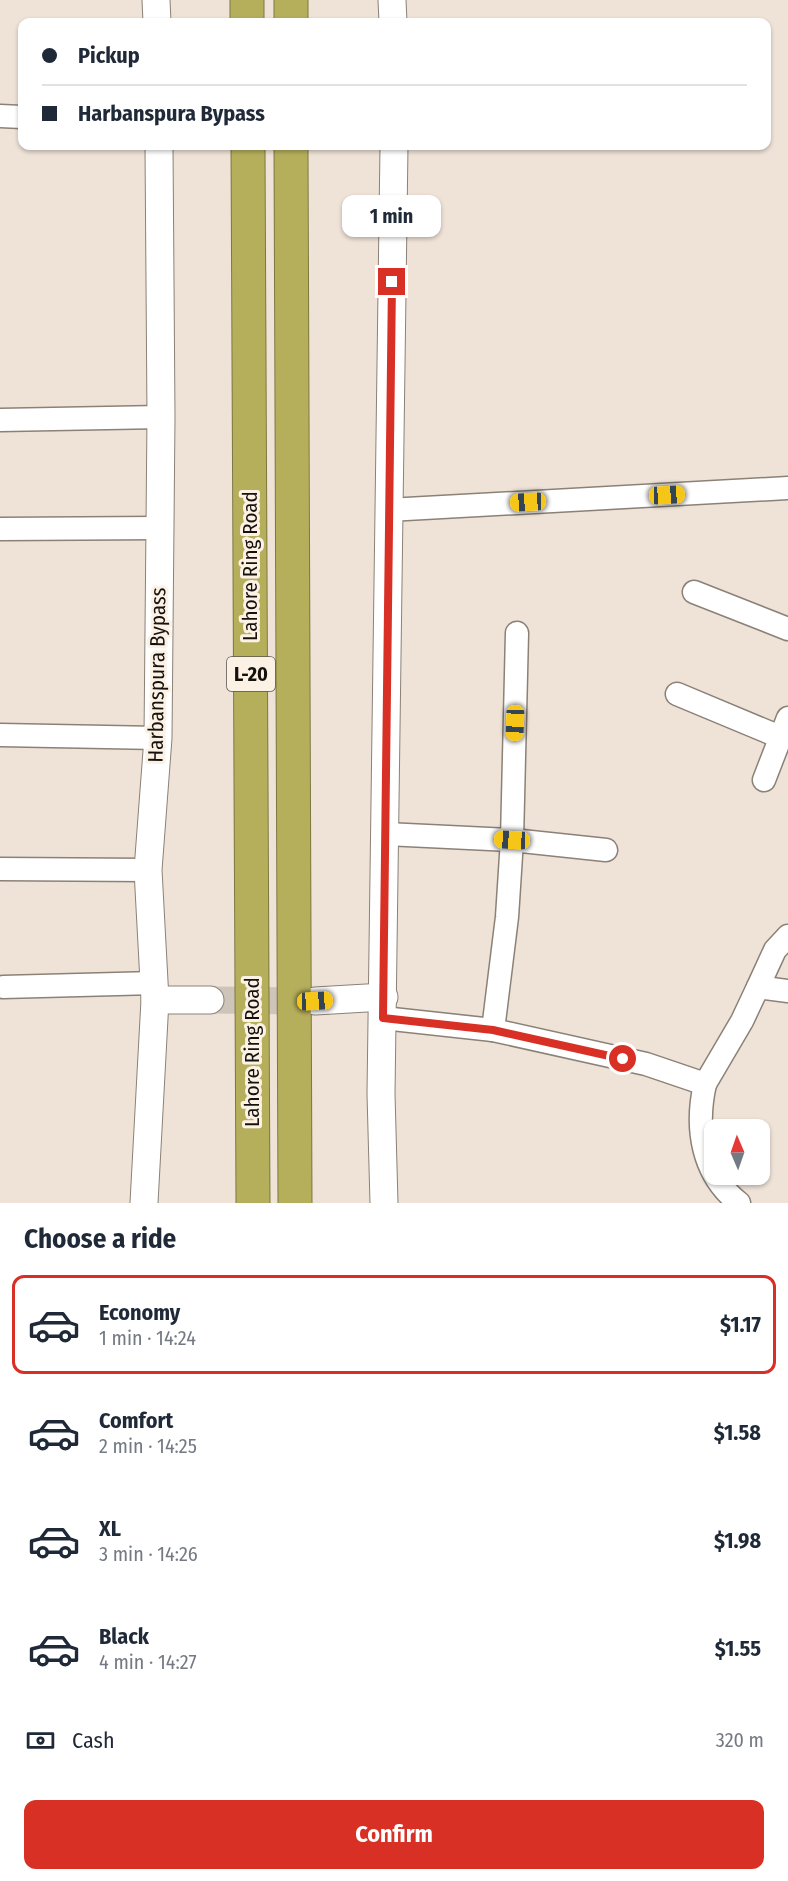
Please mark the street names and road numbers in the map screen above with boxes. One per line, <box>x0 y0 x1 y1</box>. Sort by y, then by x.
street label: Lahore Ring Road <box>237 491 263 641</box>
street label: Harbanspura Bypass <box>142 587 172 763</box>
road number: L-20 <box>227 657 275 691</box>
street label: Lahore Ring Road <box>239 977 265 1127</box>

